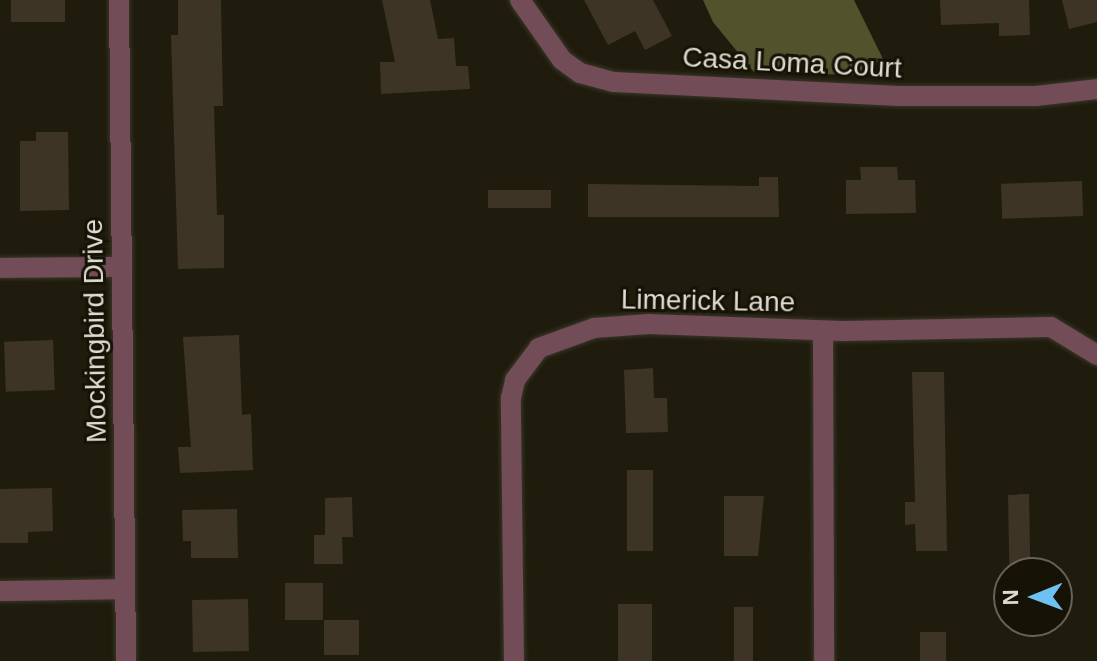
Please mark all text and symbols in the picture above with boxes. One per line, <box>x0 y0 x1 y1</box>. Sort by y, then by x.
street label: Casa Loma Court <box>682 40 902 86</box>
street label: Mockingbird Drive <box>76 219 114 443</box>
street label: Limerick Lane <box>621 283 795 319</box>
north arrow <box>993 557 1073 637</box>
text: N <box>998 589 1023 606</box>

